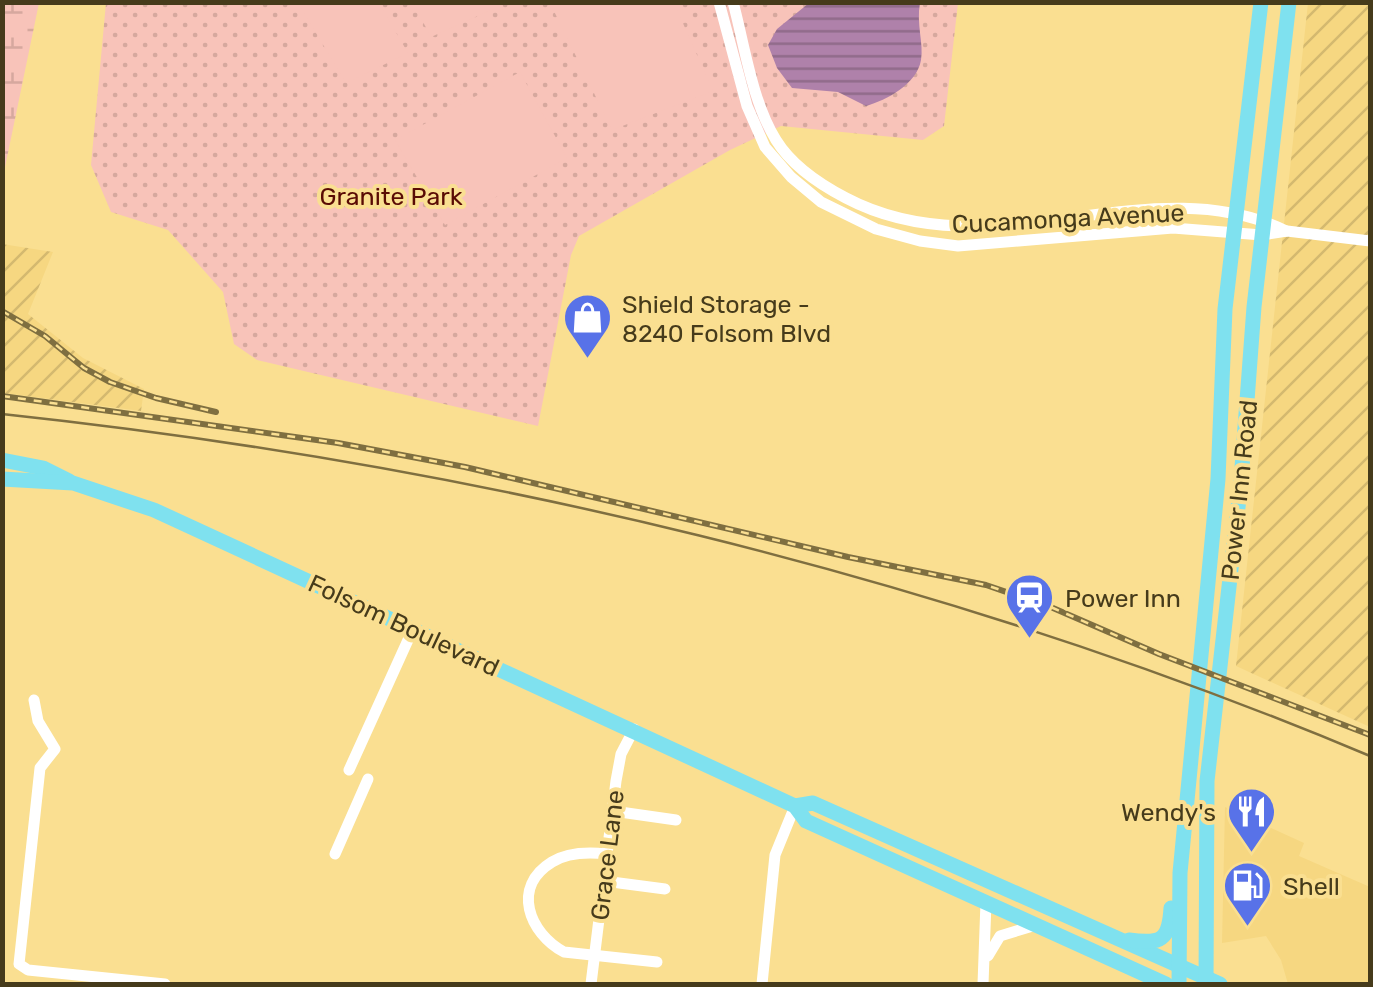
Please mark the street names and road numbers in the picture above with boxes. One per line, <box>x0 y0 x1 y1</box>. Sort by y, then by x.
street label: Cucamonga Avenue <box>951 198 1185 239</box>
street label: Power Inn Road <box>1216 398 1263 582</box>
street label: Folsom Boulevard <box>304 569 504 682</box>
street label: Grace Lane <box>585 788 630 922</box>

